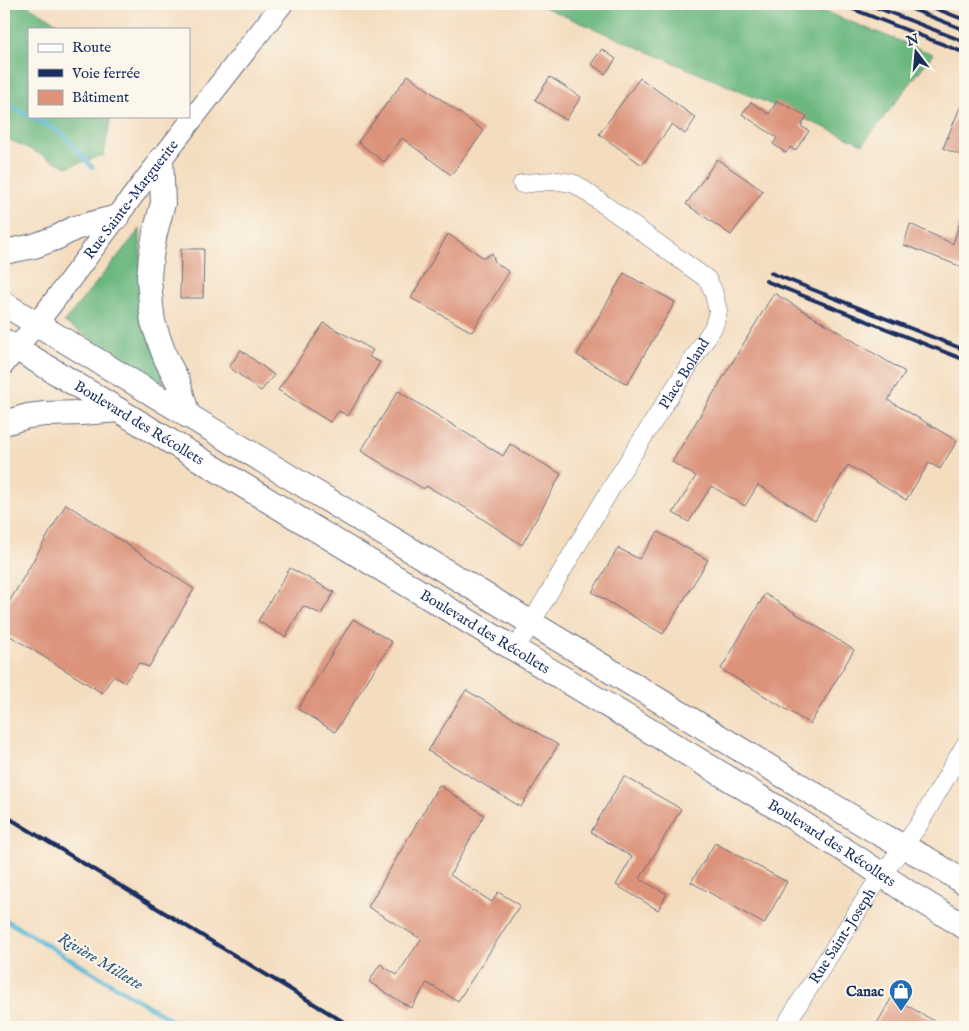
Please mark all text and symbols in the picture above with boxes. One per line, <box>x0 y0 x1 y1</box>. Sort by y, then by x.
legend <box>28 28 190 118</box>
north arrow <box>892 28 942 78</box>
text: N <box>903 30 921 51</box>
text: Route <box>72 38 111 57</box>
text: Voie ferrée <box>71 64 140 83</box>
text: Bâtiment <box>72 88 129 107</box>
street label: Rue Sainte-Marguerite <box>79 136 182 263</box>
street label: Place Boland <box>654 334 714 413</box>
street label: Boulevard des Récollets <box>71 376 208 469</box>
street label: Boulevard des Récollets <box>417 585 554 678</box>
street label: Boulevard des Récollets <box>764 795 899 891</box>
street label: Rue Saint-Joseph <box>805 885 879 987</box>
water label: Rivière Millette <box>54 929 147 996</box>
shop icon: Canac <box>888 978 914 1012</box>
place label: Canac <box>846 982 885 1001</box>

